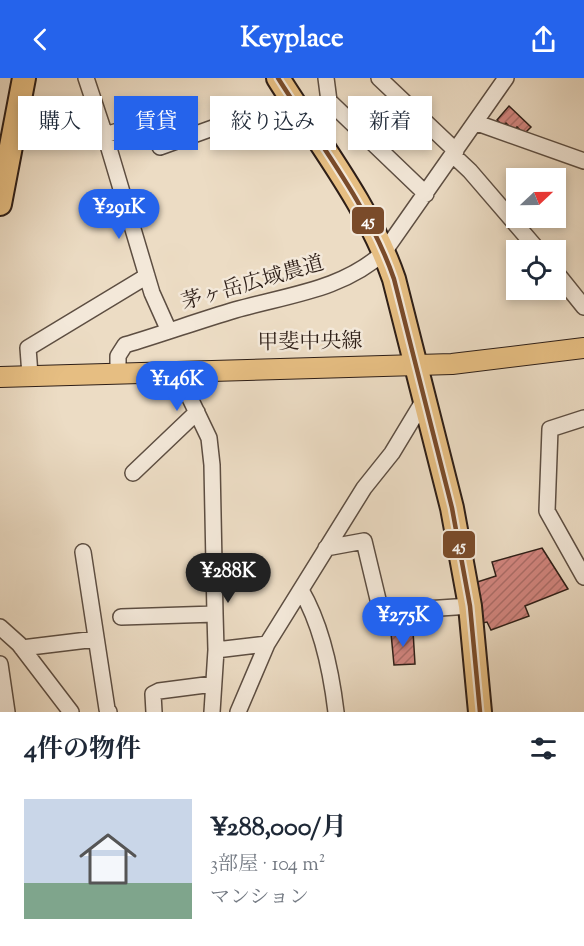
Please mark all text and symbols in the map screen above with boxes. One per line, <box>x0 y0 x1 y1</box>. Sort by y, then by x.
text: Keyplace <box>240 20 344 59</box>
icon: back <box>24 23 57 56</box>
icon: share <box>527 23 560 56</box>
chip: 購入 <box>18 96 102 150</box>
chip: 賃貸 <box>114 96 198 150</box>
chip: 絞り込み <box>210 96 336 150</box>
chip: 新着 <box>348 96 432 150</box>
north arrow <box>506 168 566 228</box>
map controls <box>506 168 566 300</box>
pin: ¥291K <box>77 189 161 240</box>
text: ¥291K <box>92 194 146 223</box>
line badge: 45 <box>351 206 385 235</box>
text: 45 <box>360 211 375 234</box>
button: locate <box>506 240 566 300</box>
street label: 茅ヶ岳広域農道 <box>178 249 328 319</box>
street label: 甲斐中央線 <box>257 327 363 359</box>
pin: ¥146K <box>135 361 219 412</box>
text: ¥146K <box>150 366 204 395</box>
line badge: 45 <box>442 530 476 559</box>
text: 45 <box>451 536 466 559</box>
pin: ¥288K <box>186 553 270 604</box>
text: ¥288K <box>200 558 256 587</box>
pin: ¥275K <box>361 597 445 648</box>
text: ¥275K <box>376 602 430 631</box>
text: 4件の物件 <box>24 732 141 769</box>
icon: filters <box>527 732 560 765</box>
text: ¥288,000/月 <box>210 810 347 847</box>
icon: home <box>72 823 144 895</box>
text: 3部屋 · 104 m² <box>210 851 325 880</box>
text: マンション <box>210 884 309 913</box>

